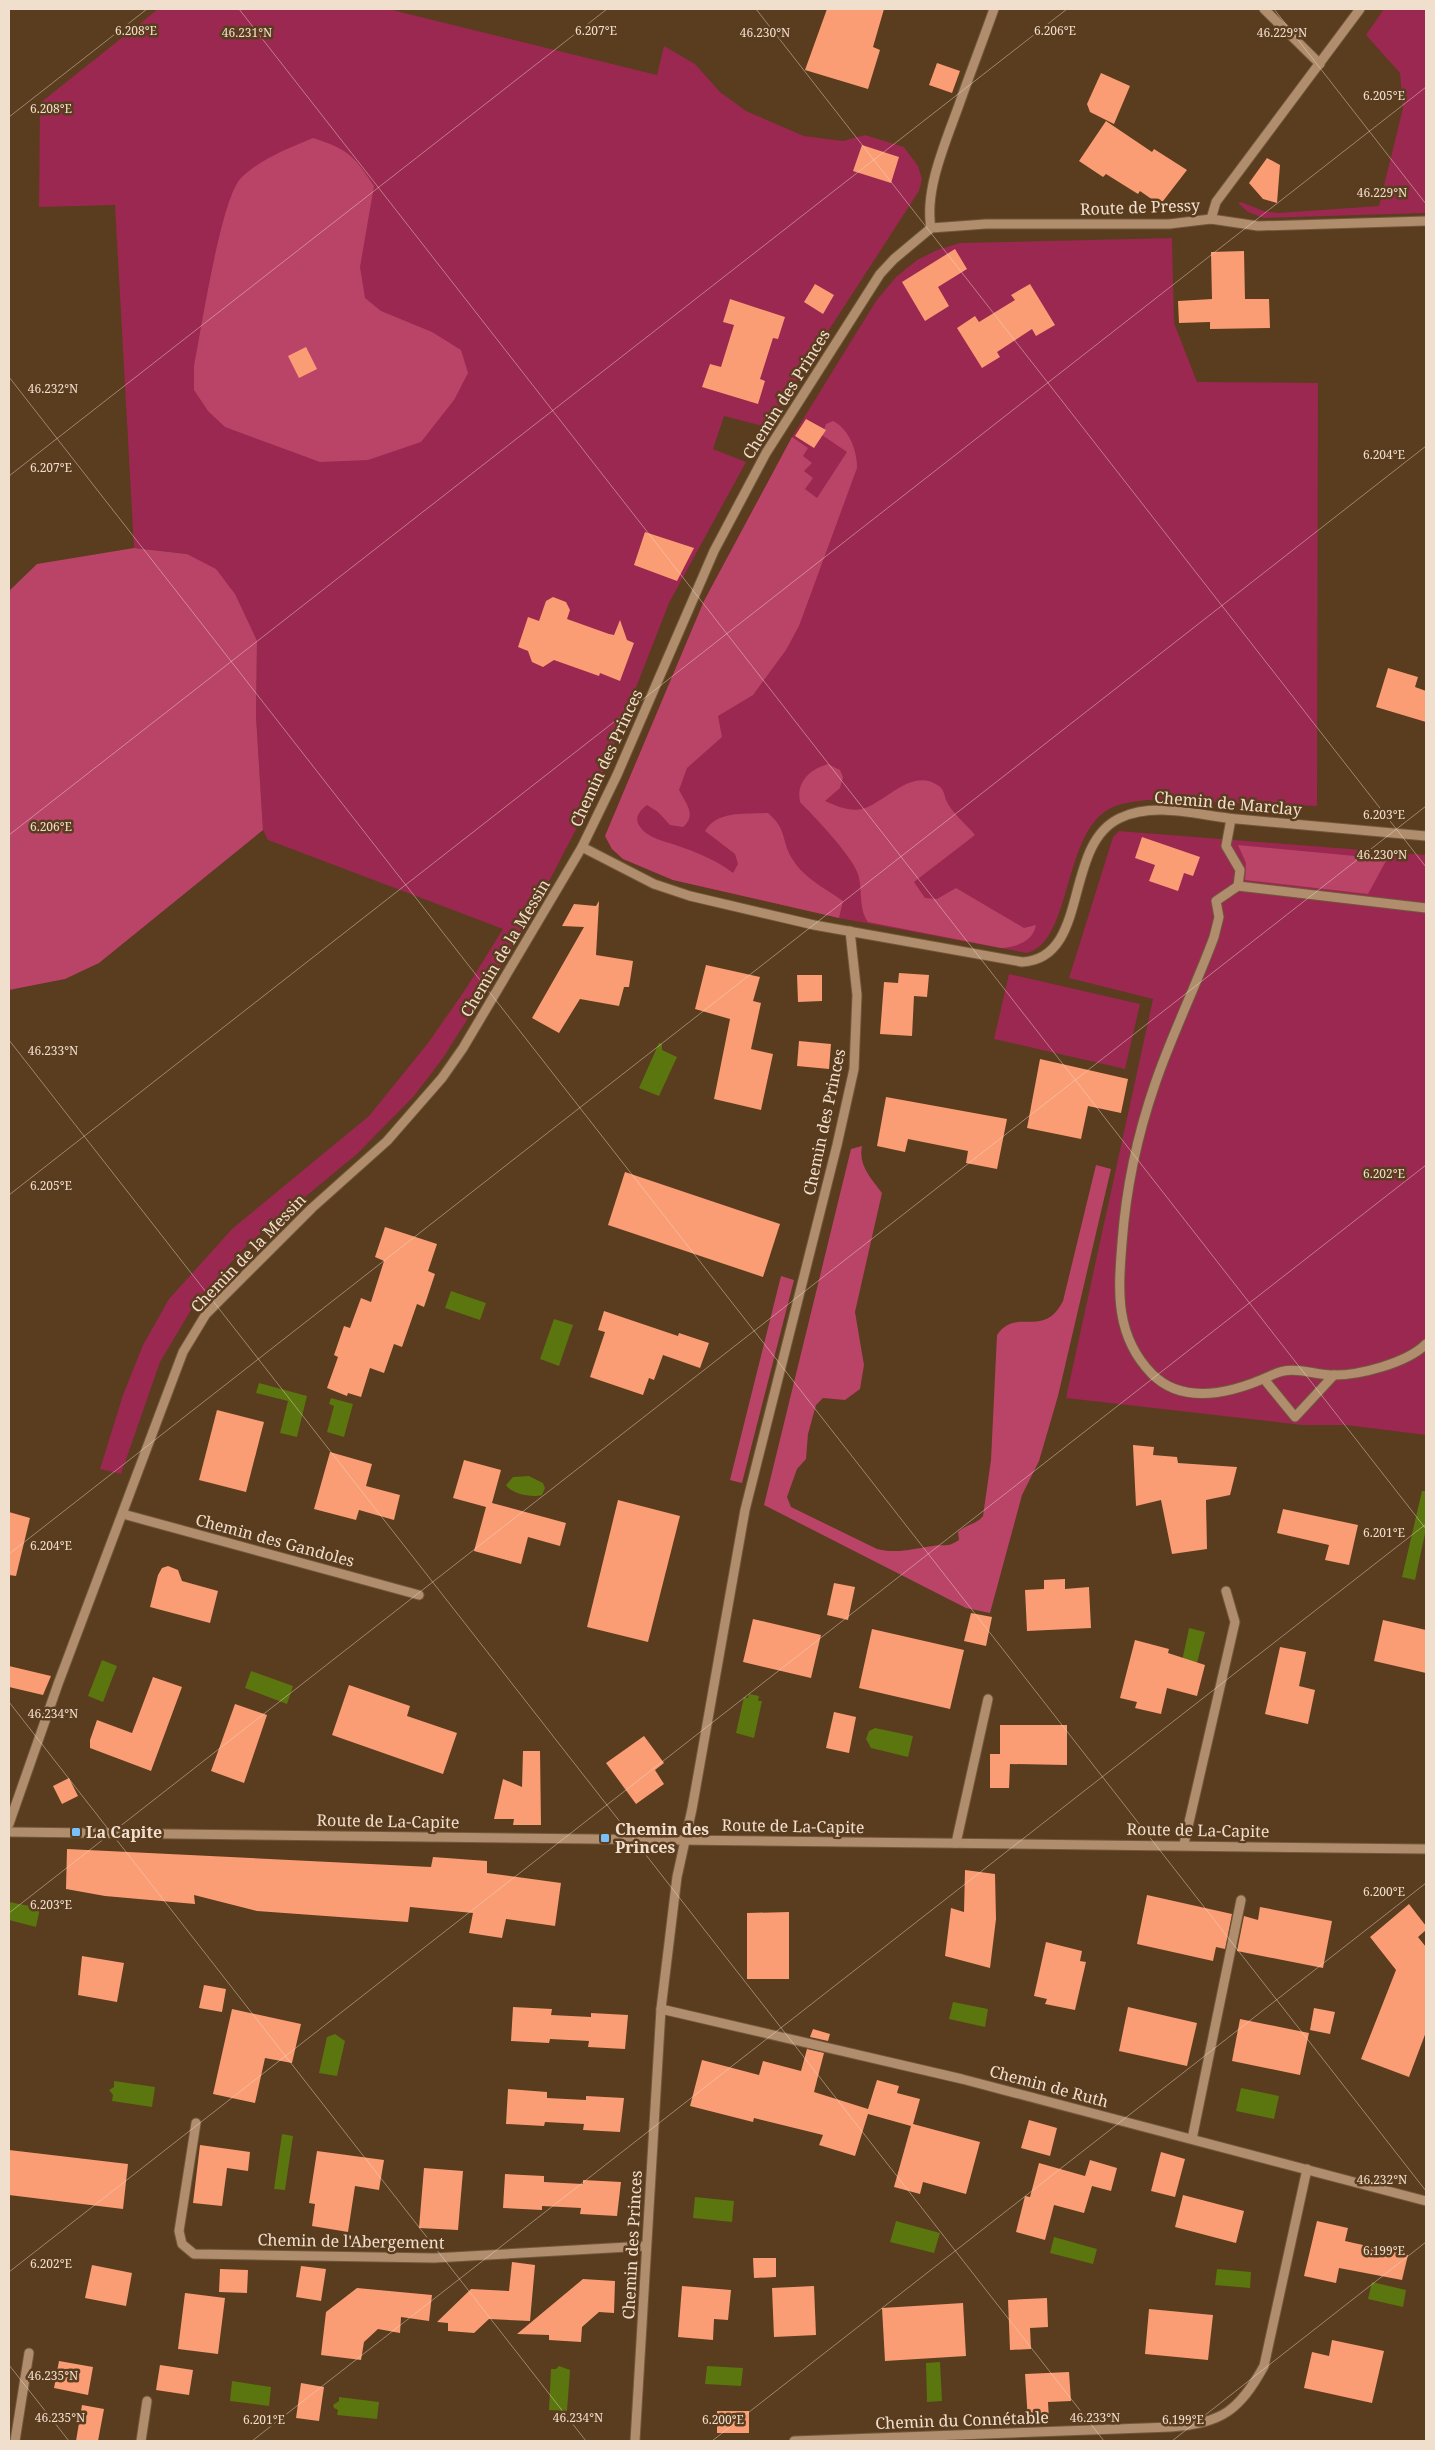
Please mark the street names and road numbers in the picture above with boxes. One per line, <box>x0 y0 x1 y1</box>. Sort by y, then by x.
street label: Route de Pressy <box>1080 194 1201 220</box>
street label: Chemin des Princes <box>737 325 835 463</box>
street label: Chemin des Princes <box>564 686 648 830</box>
street label: Chemin de Marclay <box>1153 786 1304 820</box>
street label: Chemin de la Messin <box>455 875 555 1021</box>
street label: Chemin des Princes <box>798 1047 850 1197</box>
street label: Chemin de la Messin <box>185 1189 311 1317</box>
street label: Chemin des Gandoles <box>193 1508 357 1572</box>
street label: Route de La-Capite <box>316 1809 460 1833</box>
street label: Route de La-Capite <box>721 1814 865 1838</box>
street label: Route de La-Capite <box>1126 1818 1270 1842</box>
street label: Chemin de Ruth <box>987 2060 1111 2112</box>
street label: Chemin des Princes <box>617 2170 647 2320</box>
street label: Chemin de l'Abergement <box>257 2228 445 2254</box>
street label: Chemin du Connétable <box>875 2406 1049 2434</box>

